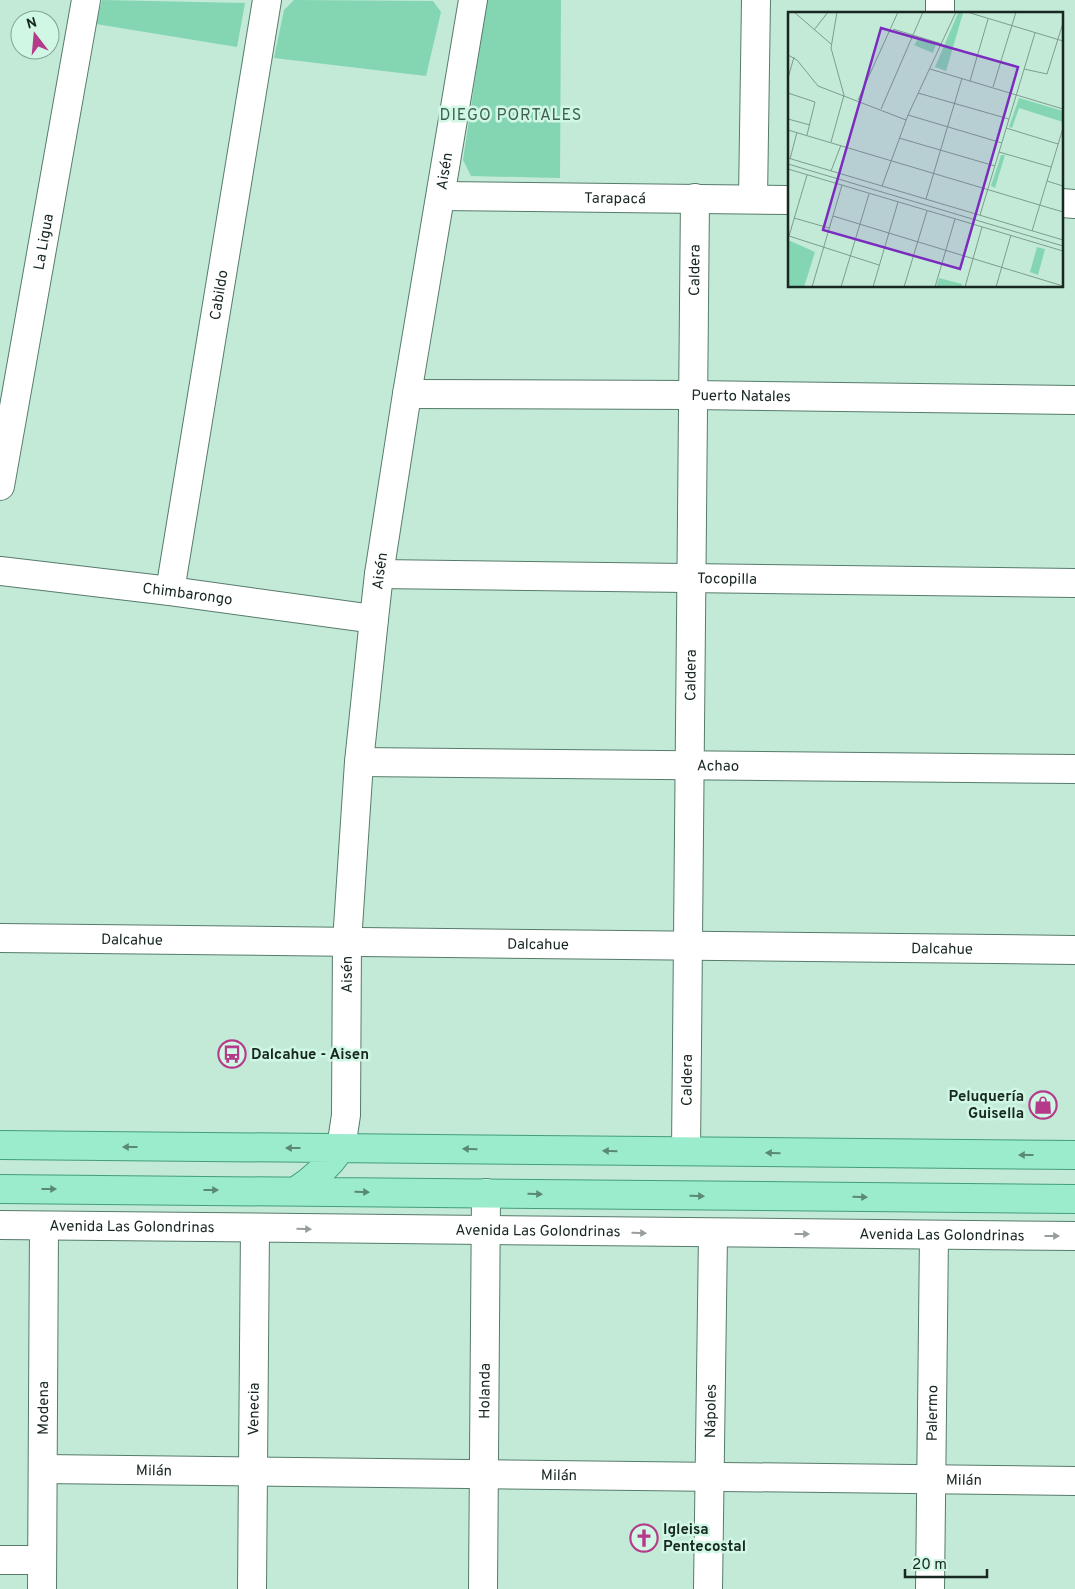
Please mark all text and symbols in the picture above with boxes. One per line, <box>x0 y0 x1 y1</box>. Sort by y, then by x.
north arrow <box>10 10 60 60</box>
inset map <box>788 12 1062 288</box>
text: N <box>25 14 39 34</box>
district label: DIEGO PORTALES <box>440 106 582 126</box>
street label: Aisén <box>433 151 458 191</box>
street label: Tarapacá <box>584 190 646 209</box>
street label: La Ligua <box>30 212 59 272</box>
street label: Caldera <box>686 244 706 296</box>
street label: Cabildo <box>207 269 234 322</box>
street label: Puerto Natales <box>691 387 791 407</box>
street label: Aisén <box>369 551 393 591</box>
street label: Tocopilla <box>697 570 757 590</box>
street label: Chimbarongo <box>141 580 234 610</box>
street label: Caldera <box>682 649 702 701</box>
street label: Achao <box>697 757 739 777</box>
street label: Dalcahue <box>101 931 163 951</box>
street label: Dalcahue <box>507 936 569 955</box>
street label: Dalcahue <box>911 940 973 960</box>
street label: Aisén <box>339 956 358 993</box>
bus stop icon: Dalcahue - Aisen <box>217 1039 247 1069</box>
place label: Dalcahue - Aisen <box>251 1046 369 1065</box>
street label: Caldera <box>678 1054 698 1106</box>
place label: Peluquería Guisella <box>948 1088 1024 1124</box>
shop icon: Peluquería Guisella <box>1028 1090 1058 1120</box>
one-way arrow <box>122 1142 138 1150</box>
one-way arrow <box>284 1144 300 1152</box>
one-way arrow <box>461 1145 477 1153</box>
one-way arrow <box>602 1147 618 1155</box>
one-way arrow <box>765 1148 781 1156</box>
one-way arrow <box>1018 1151 1034 1159</box>
one-way arrow <box>41 1185 57 1193</box>
one-way arrow <box>203 1186 219 1194</box>
one-way arrow <box>355 1188 371 1196</box>
one-way arrow <box>527 1190 543 1198</box>
one-way arrow <box>689 1192 705 1200</box>
one-way arrow <box>852 1193 868 1201</box>
street label: Avenida Las Golondrinas <box>49 1218 215 1238</box>
street label: Avenida Las Golondrinas <box>455 1222 621 1242</box>
one-way arrow <box>296 1225 312 1233</box>
street label: Avenida Las Golondrinas <box>859 1226 1025 1246</box>
one-way arrow <box>632 1229 648 1237</box>
one-way arrow <box>794 1230 810 1238</box>
one-way arrow <box>1044 1232 1060 1240</box>
street label: Holanda <box>476 1363 496 1419</box>
street label: Modena <box>35 1381 54 1435</box>
street label: Venecia <box>245 1383 265 1436</box>
street label: Nápoles <box>702 1384 722 1438</box>
street label: Palermo <box>924 1385 943 1441</box>
street label: Milán <box>136 1462 172 1482</box>
street label: Milán <box>541 1467 577 1486</box>
street label: Milán <box>946 1471 982 1491</box>
place label: Igleisa Pentecostal <box>663 1521 746 1557</box>
church icon: Igleisa Pentecostal <box>629 1523 659 1553</box>
scale bar <box>905 1546 988 1578</box>
text: 20 m <box>912 1556 947 1575</box>

